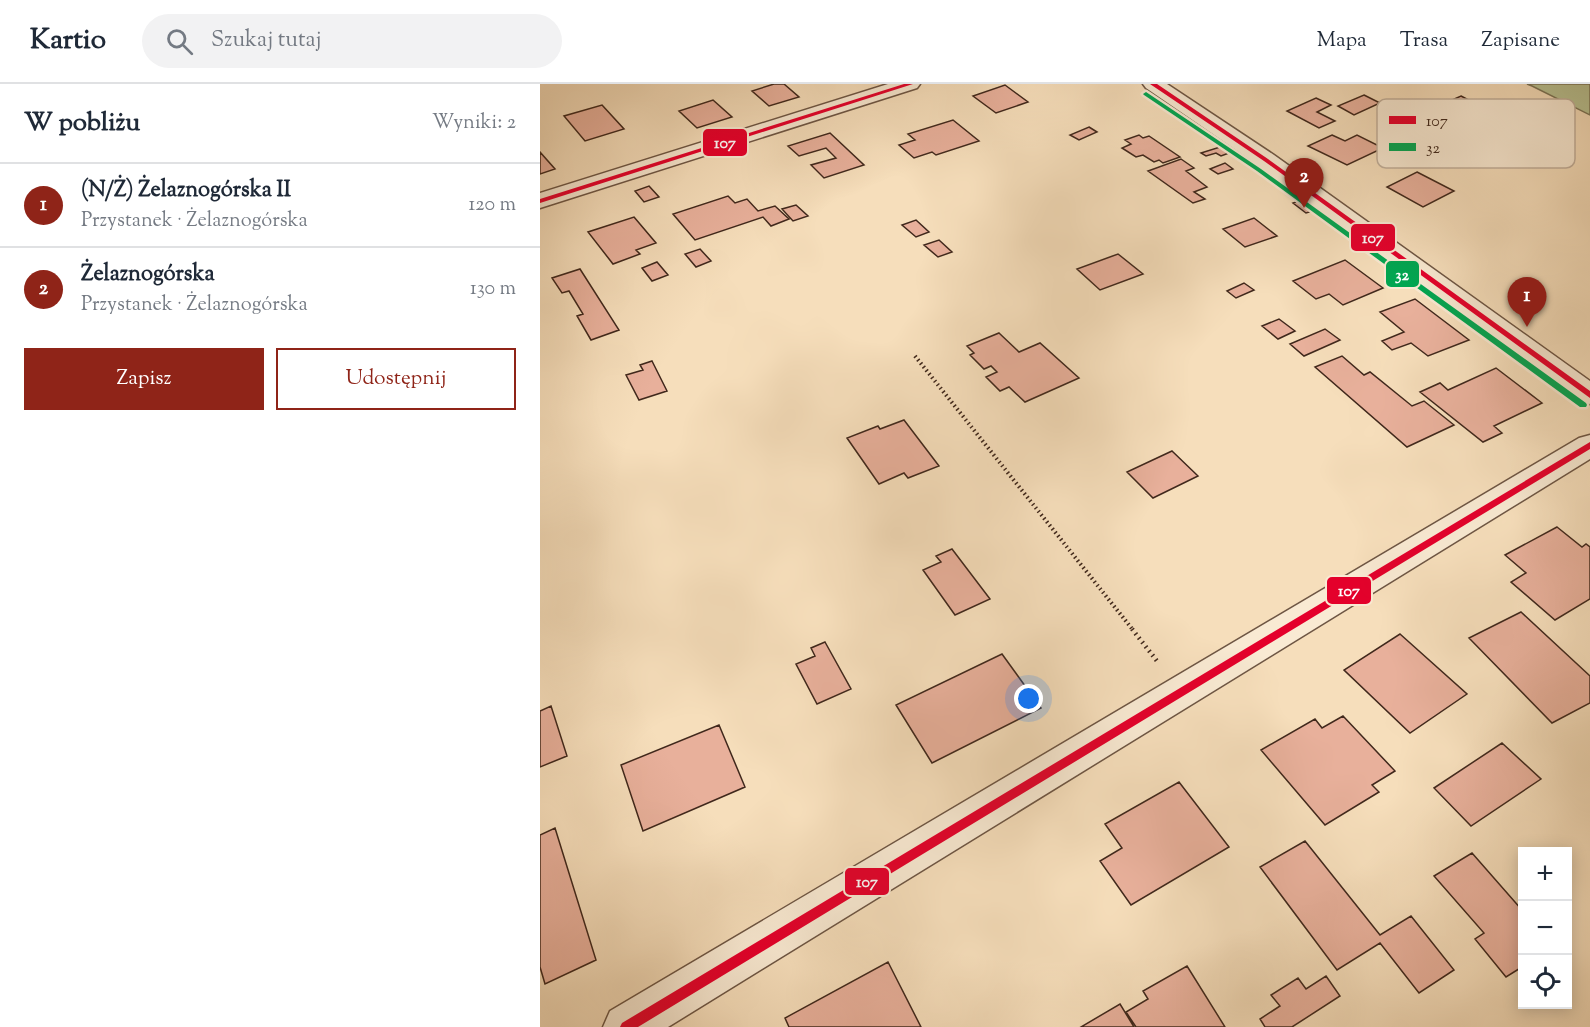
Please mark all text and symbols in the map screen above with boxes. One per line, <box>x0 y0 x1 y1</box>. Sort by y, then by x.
search box <box>142 14 562 68</box>
text: Kartio <box>30 21 106 61</box>
icon: search <box>163 25 196 58</box>
text: Szukaj tutaj <box>211 25 322 57</box>
text: Mapa <box>1317 26 1367 56</box>
text: Trasa <box>1400 26 1448 56</box>
text: Zapisane <box>1481 26 1560 56</box>
legend <box>1377 99 1575 168</box>
text: W pobliżu <box>24 105 140 142</box>
text: Wyniki: 2 <box>432 109 516 138</box>
text: 107 <box>1426 111 1448 134</box>
line badge: 107 <box>702 128 748 157</box>
text: 107 <box>714 133 737 156</box>
text: 32 <box>1426 138 1440 161</box>
pin: 2 <box>1284 158 1323 208</box>
text: (N/Ż) Żelaznogórska II <box>81 175 291 207</box>
text: 1 <box>40 191 47 220</box>
text: 120 m <box>468 191 516 220</box>
text: Przystanek · Żelaznogórska <box>81 207 308 236</box>
line badge: 107 <box>1350 223 1396 252</box>
text: 107 <box>1362 228 1385 251</box>
text: Żelaznogórska <box>81 259 215 291</box>
line badge: 32 <box>1385 260 1420 288</box>
text: 32 <box>1395 265 1409 288</box>
text: 2 <box>39 275 48 304</box>
text: 130 m <box>470 275 516 304</box>
pin: 1 <box>1508 278 1546 327</box>
text: Przystanek · Żelaznogórska <box>81 291 308 320</box>
button: Zapisz <box>24 348 264 410</box>
button: Udostępnij <box>276 348 516 410</box>
line badge: 107 <box>1326 576 1372 605</box>
text: 107 <box>1338 581 1361 604</box>
your location <box>1014 684 1043 713</box>
map controls <box>1518 847 1572 1009</box>
button: + <box>1518 847 1572 901</box>
line badge: 107 <box>844 867 890 896</box>
text: 107 <box>856 872 879 895</box>
button: − <box>1518 901 1572 955</box>
button: locate <box>1518 955 1572 1009</box>

